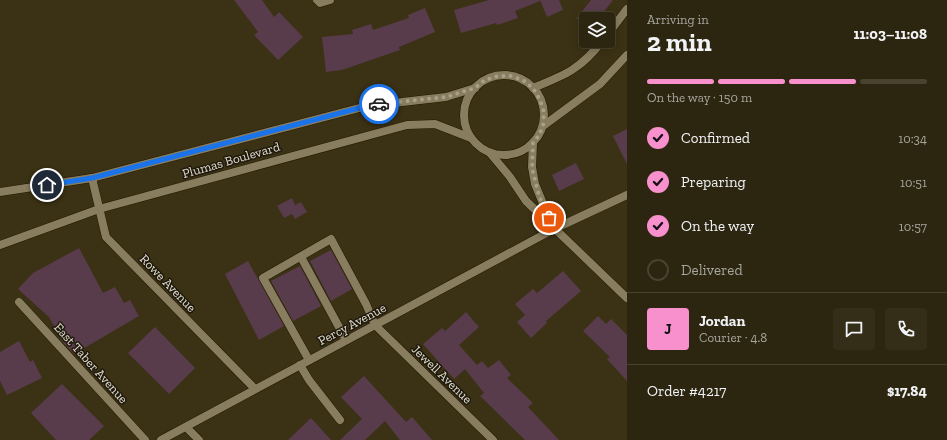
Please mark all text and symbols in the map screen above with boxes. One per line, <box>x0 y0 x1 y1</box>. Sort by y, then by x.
map controls <box>579 12 615 48</box>
button: layers <box>579 12 615 48</box>
text: Arriving in <box>647 12 709 27</box>
text: 11:03–11:08 <box>853 25 927 43</box>
text: 2 min <box>647 26 712 58</box>
courier <box>359 84 399 124</box>
text: On the way · 150 m <box>647 90 752 105</box>
icon: car <box>368 93 390 115</box>
icon: check <box>647 127 669 149</box>
text: Confirmed <box>681 129 750 147</box>
text: 10:34 <box>898 131 927 146</box>
street label: Plumas Boulevard <box>180 139 282 181</box>
pin <box>30 168 64 202</box>
icon: check <box>647 171 669 193</box>
text: Preparing <box>681 173 746 191</box>
icon: home <box>36 174 58 196</box>
text: 10:51 <box>900 175 927 190</box>
pin <box>532 201 566 235</box>
icon: bag <box>538 207 560 229</box>
icon: check <box>647 215 669 237</box>
text: On the way <box>681 217 754 235</box>
text: 10:57 <box>899 219 927 234</box>
street label: Rowe Avenue <box>137 251 199 315</box>
text: Delivered <box>681 261 743 279</box>
street label: Percy Avenue <box>315 300 389 348</box>
button: chat <box>833 308 875 350</box>
button: phone <box>885 308 927 350</box>
text: Jordan <box>699 312 745 330</box>
street label: East Taber Avenue <box>51 320 131 406</box>
text: J <box>664 320 672 338</box>
text: Courier · 4.8 <box>699 330 767 345</box>
street label: Jewell Avenue <box>409 341 475 407</box>
text: Order #4217 <box>647 382 726 400</box>
text: $17.84 <box>887 382 927 400</box>

